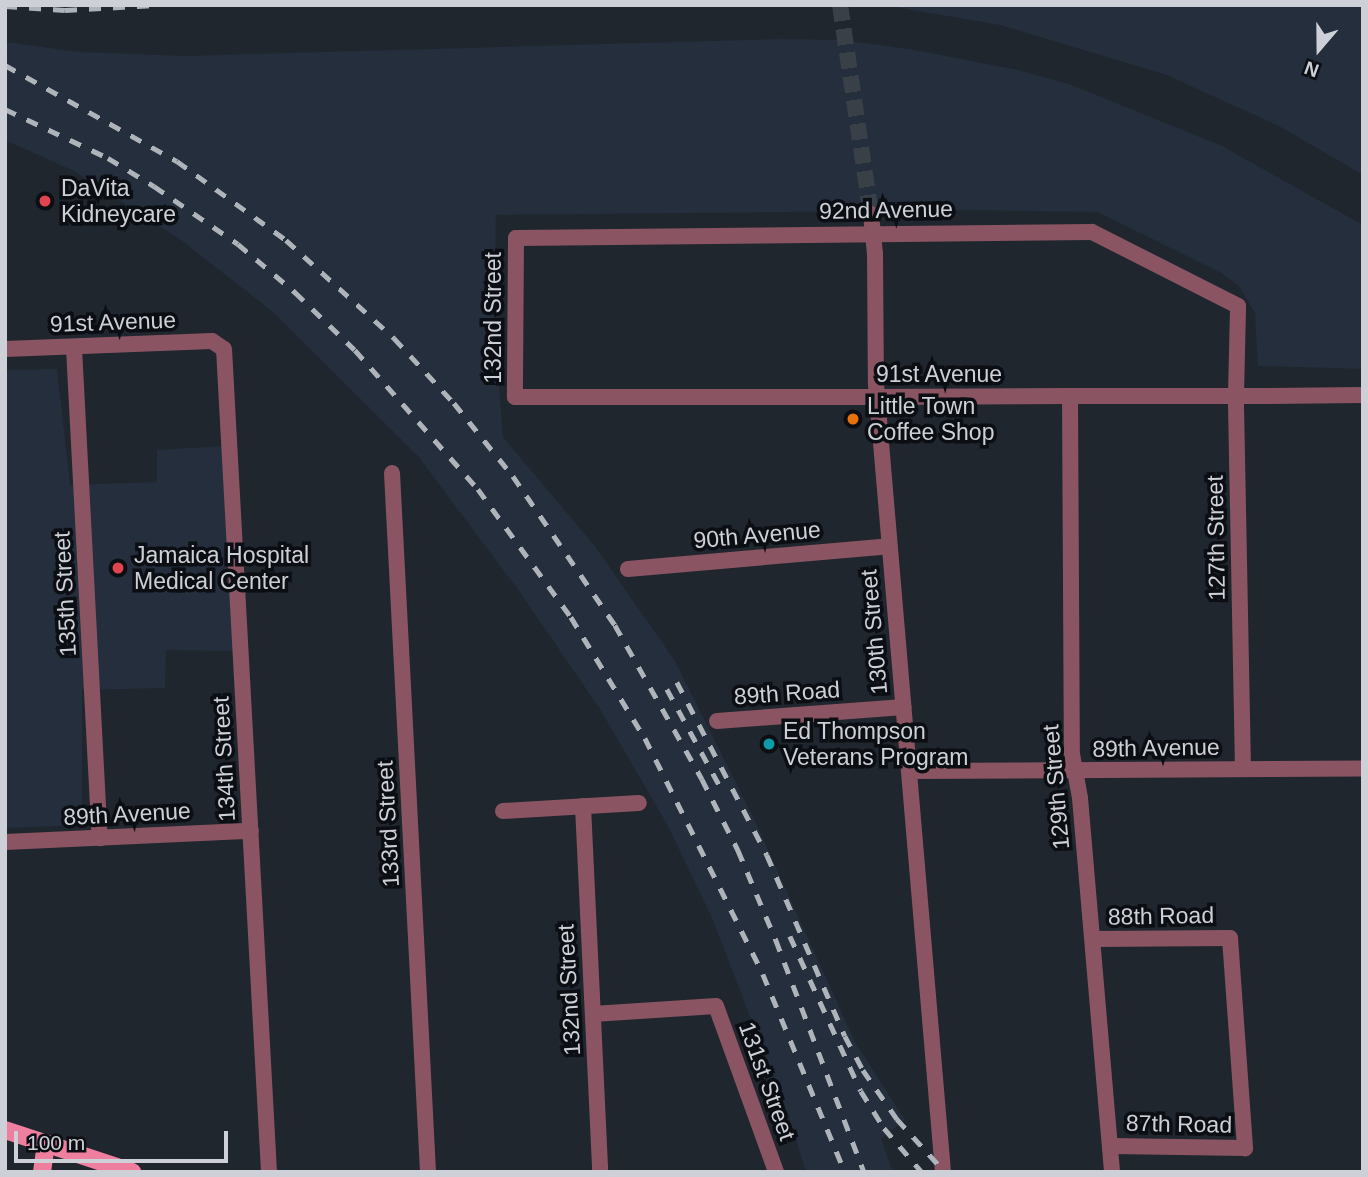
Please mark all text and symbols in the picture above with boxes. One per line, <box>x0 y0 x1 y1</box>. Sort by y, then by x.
north arrow <box>1284 14 1354 84</box>
text: N <box>1302 57 1322 81</box>
place label: DaVita Kidneycare <box>61 174 176 228</box>
marker: DaVita Kidneycare <box>35 191 55 211</box>
street label: 92nd Avenue <box>818 195 954 225</box>
street label: 132nd Street <box>479 252 507 384</box>
street label: 91st Avenue <box>49 306 177 338</box>
street label: 91st Avenue <box>875 360 1003 388</box>
place label: Little Town Coffee Shop <box>867 392 994 446</box>
marker: Little Town Coffee Shop <box>845 411 861 427</box>
street label: 127th Street <box>1201 475 1231 601</box>
street label: 90th Avenue <box>692 516 822 554</box>
street label: 135th Street <box>48 531 82 657</box>
place label: Jamaica Hospital Medical Center <box>134 541 309 595</box>
marker: Jamaica Hospital Medical Center <box>108 558 128 578</box>
street label: 130th Street <box>855 568 893 696</box>
street label: 89th Road <box>733 676 841 710</box>
street label: 134th Street <box>207 696 241 822</box>
place label: Ed Thompson Veterans Program <box>783 717 968 771</box>
street label: 129th Street <box>1037 723 1075 851</box>
street label: 89th Avenue <box>1091 733 1221 763</box>
marker: Ed Thompson Veterans Program <box>761 736 777 752</box>
street label: 133rd Street <box>371 760 405 888</box>
street label: 89th Avenue <box>62 797 192 831</box>
street label: 88th Road <box>1108 901 1214 931</box>
street label: 132nd Street <box>552 924 586 1056</box>
street label: 131st Street <box>733 1018 801 1144</box>
street label: 87th Road <box>1126 1109 1232 1139</box>
scale bar <box>18 1118 231 1162</box>
text: 100 m <box>27 1131 85 1154</box>

